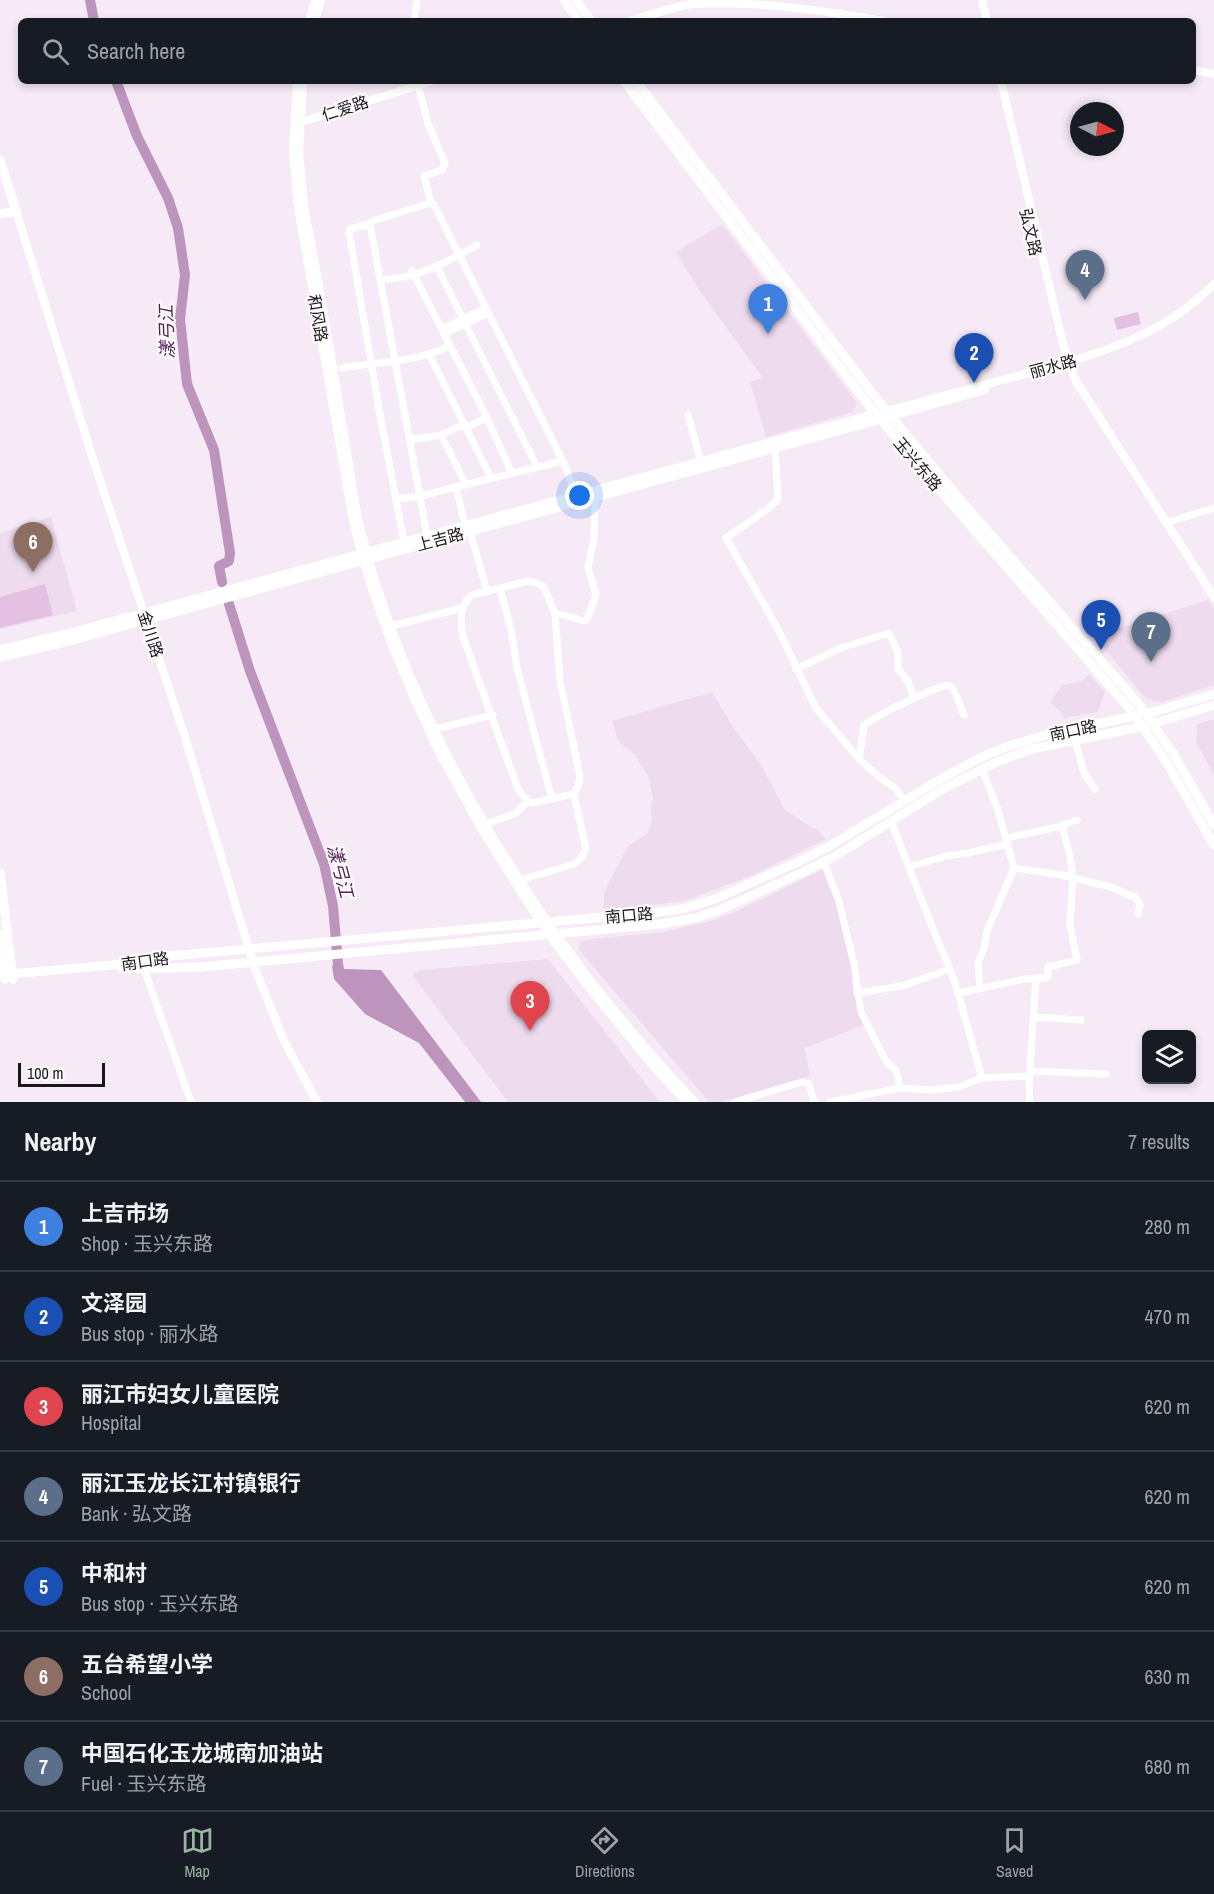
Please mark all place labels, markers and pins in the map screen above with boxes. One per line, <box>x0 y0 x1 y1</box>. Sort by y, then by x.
pin: 4 <box>1066 250 1104 300</box>
pin: 1 <box>748 284 788 334</box>
pin: 2 <box>954 334 994 383</box>
pin: 6 <box>14 522 52 572</box>
pin: 5 <box>1082 600 1120 650</box>
pin: 7 <box>1132 612 1170 662</box>
pin: 3 <box>510 982 550 1031</box>

